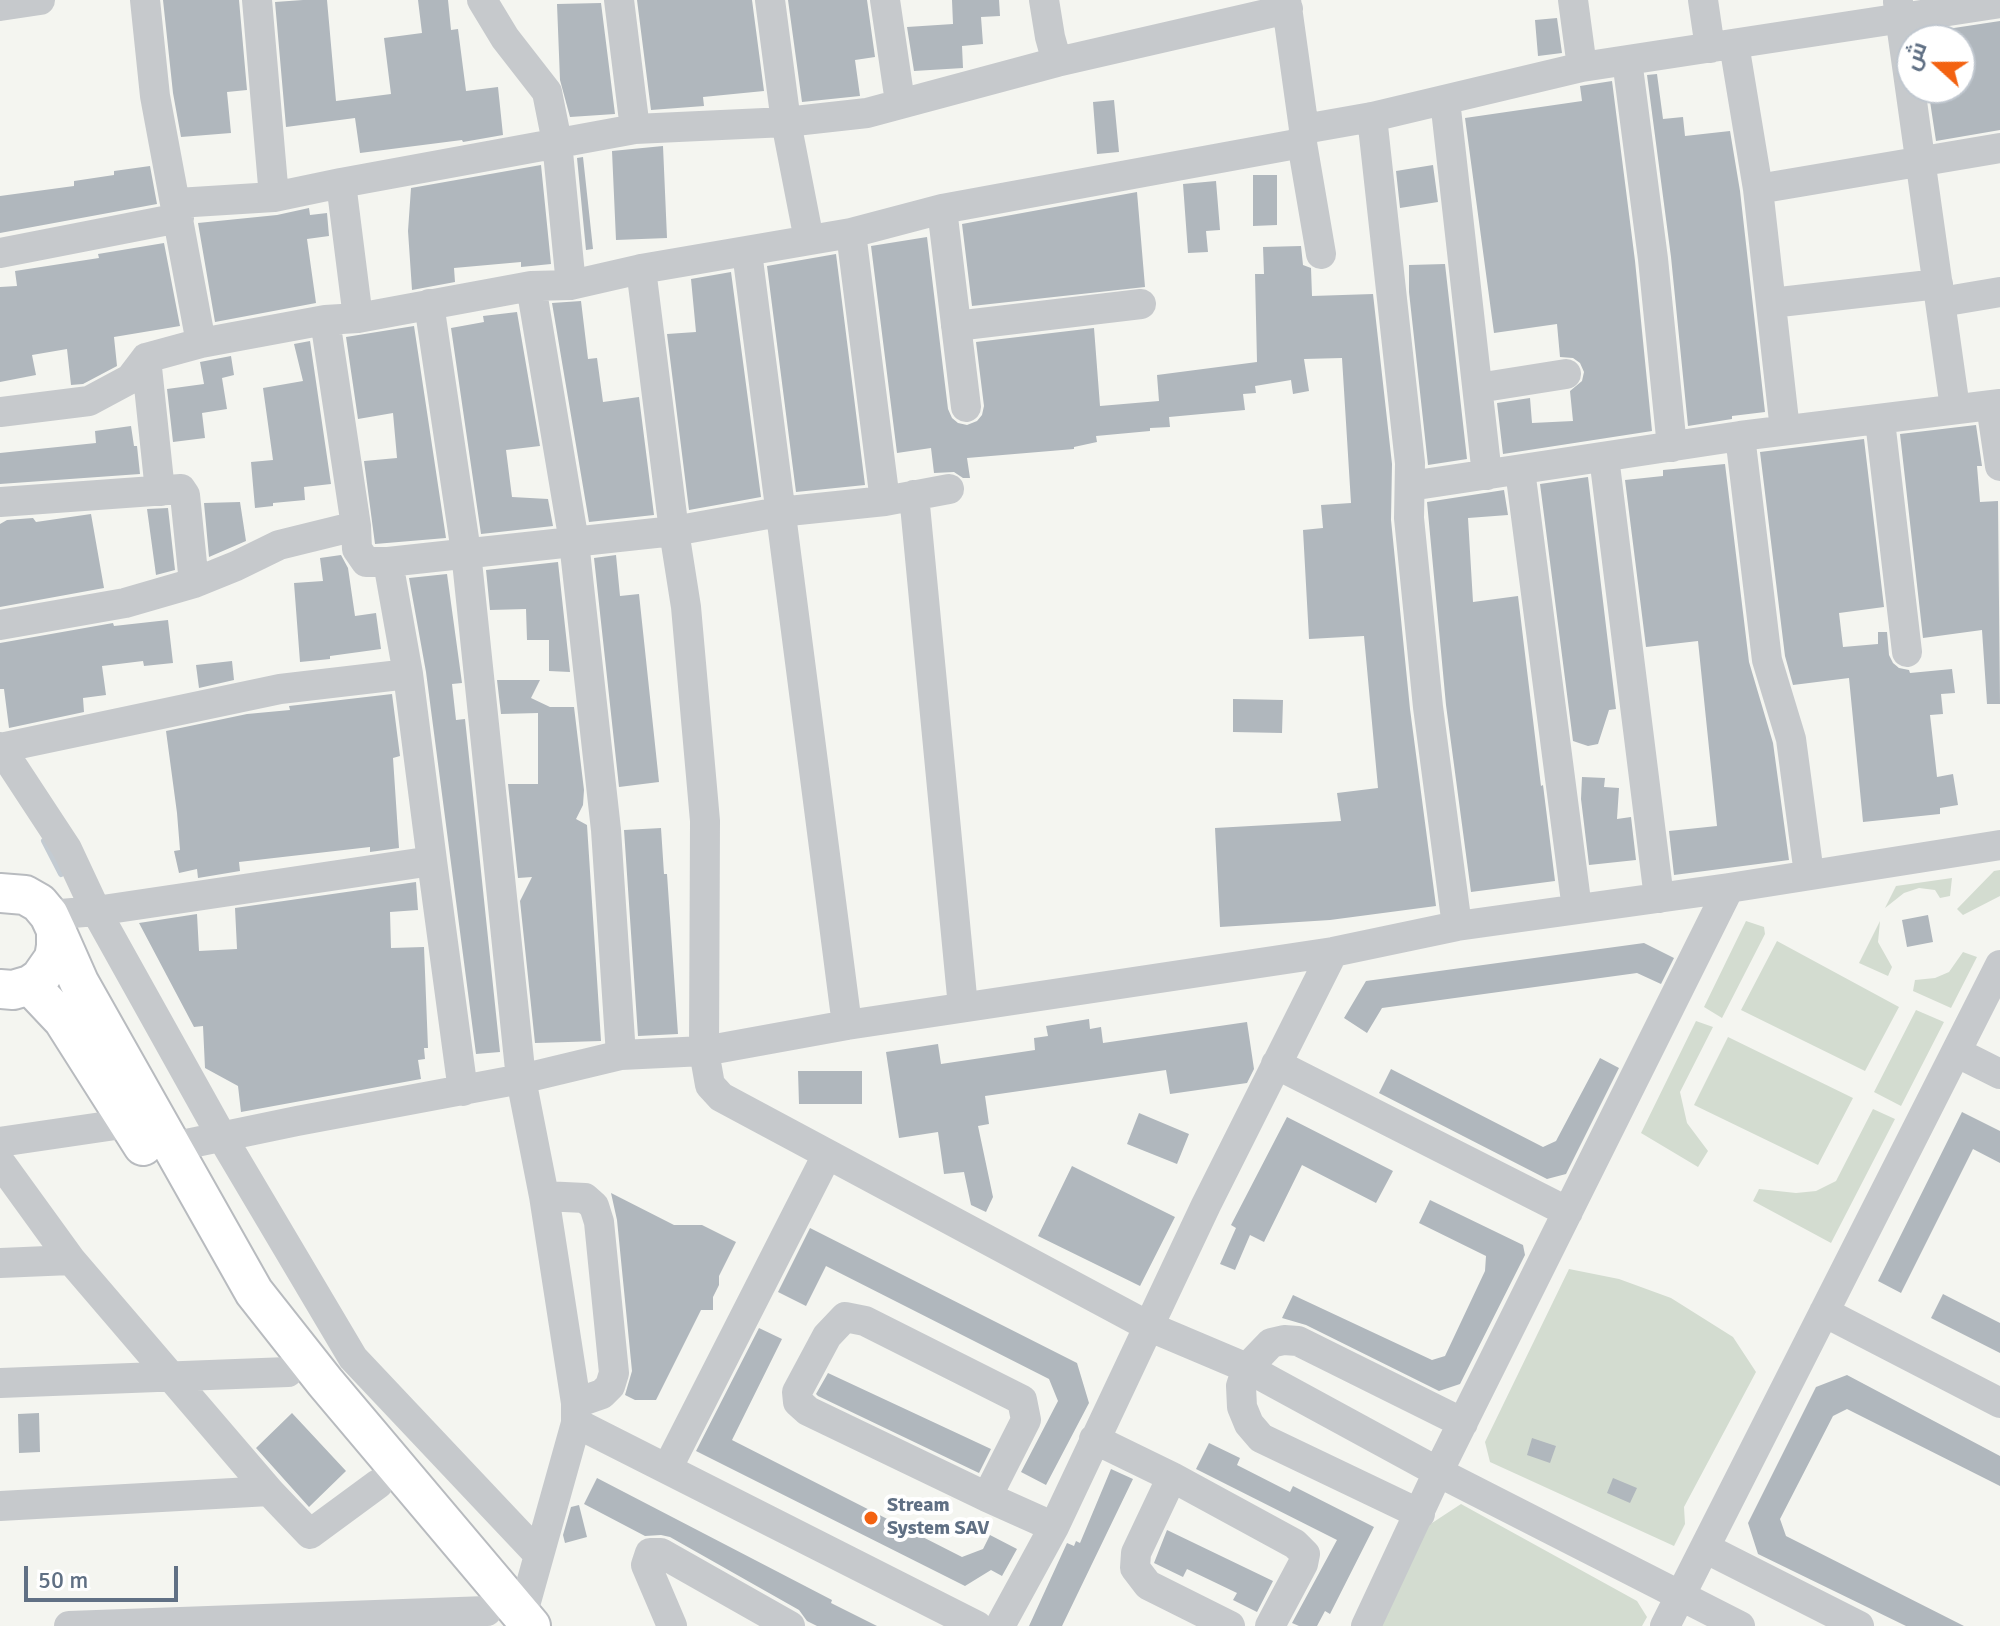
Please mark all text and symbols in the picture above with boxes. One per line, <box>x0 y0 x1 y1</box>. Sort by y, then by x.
north arrow <box>1896 24 1976 104</box>
text: ش <box>1897 38 1933 74</box>
place label: Stream System SAV <box>887 1494 989 1541</box>
marker: Stream System SAV <box>862 1509 880 1527</box>
scale bar <box>28 1550 182 1600</box>
text: 50 m <box>38 1565 88 1595</box>

